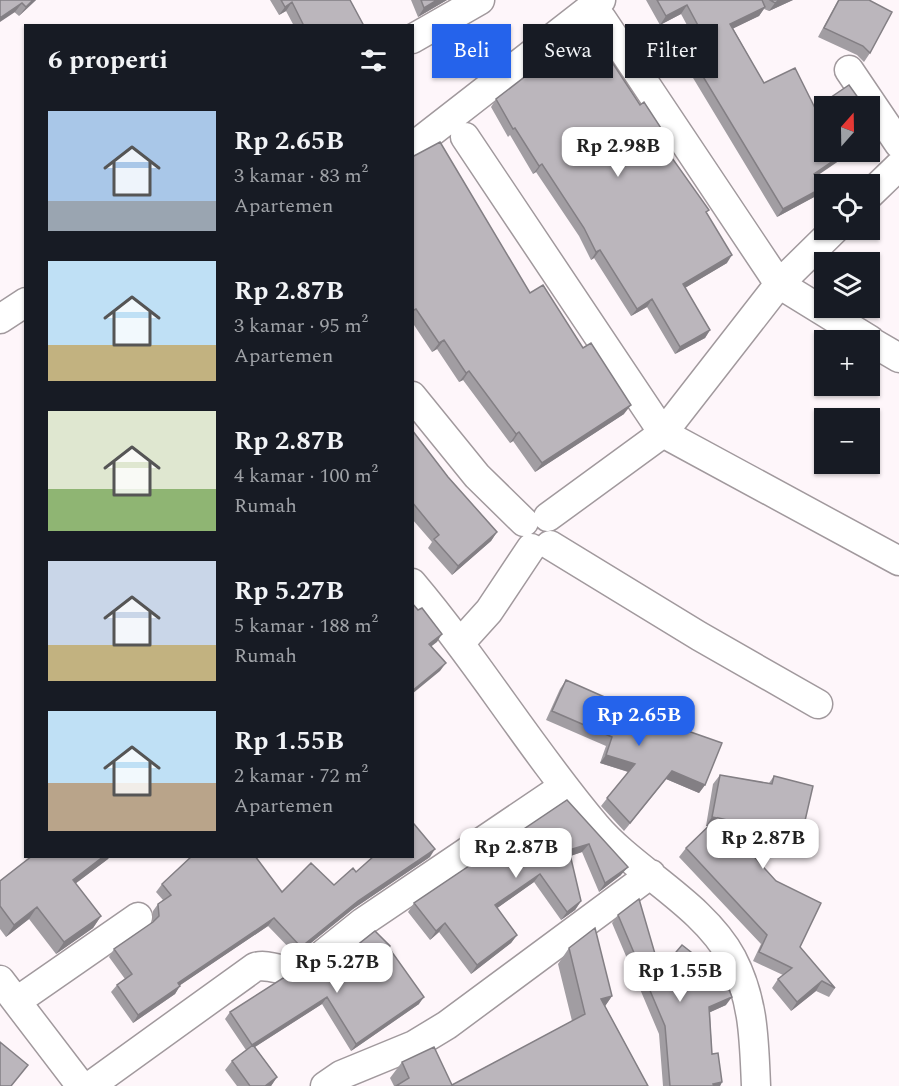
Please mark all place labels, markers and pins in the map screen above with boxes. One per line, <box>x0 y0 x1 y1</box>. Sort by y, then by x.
pin: Rp 2.98B <box>556 127 680 178</box>
pin: Rp 2.65B <box>577 696 701 747</box>
pin: Rp 2.87B <box>701 819 825 870</box>
pin: Rp 2.87B <box>454 828 578 879</box>
pin: Rp 5.27B <box>275 943 399 994</box>
pin: Rp 1.55B <box>618 952 742 1003</box>

